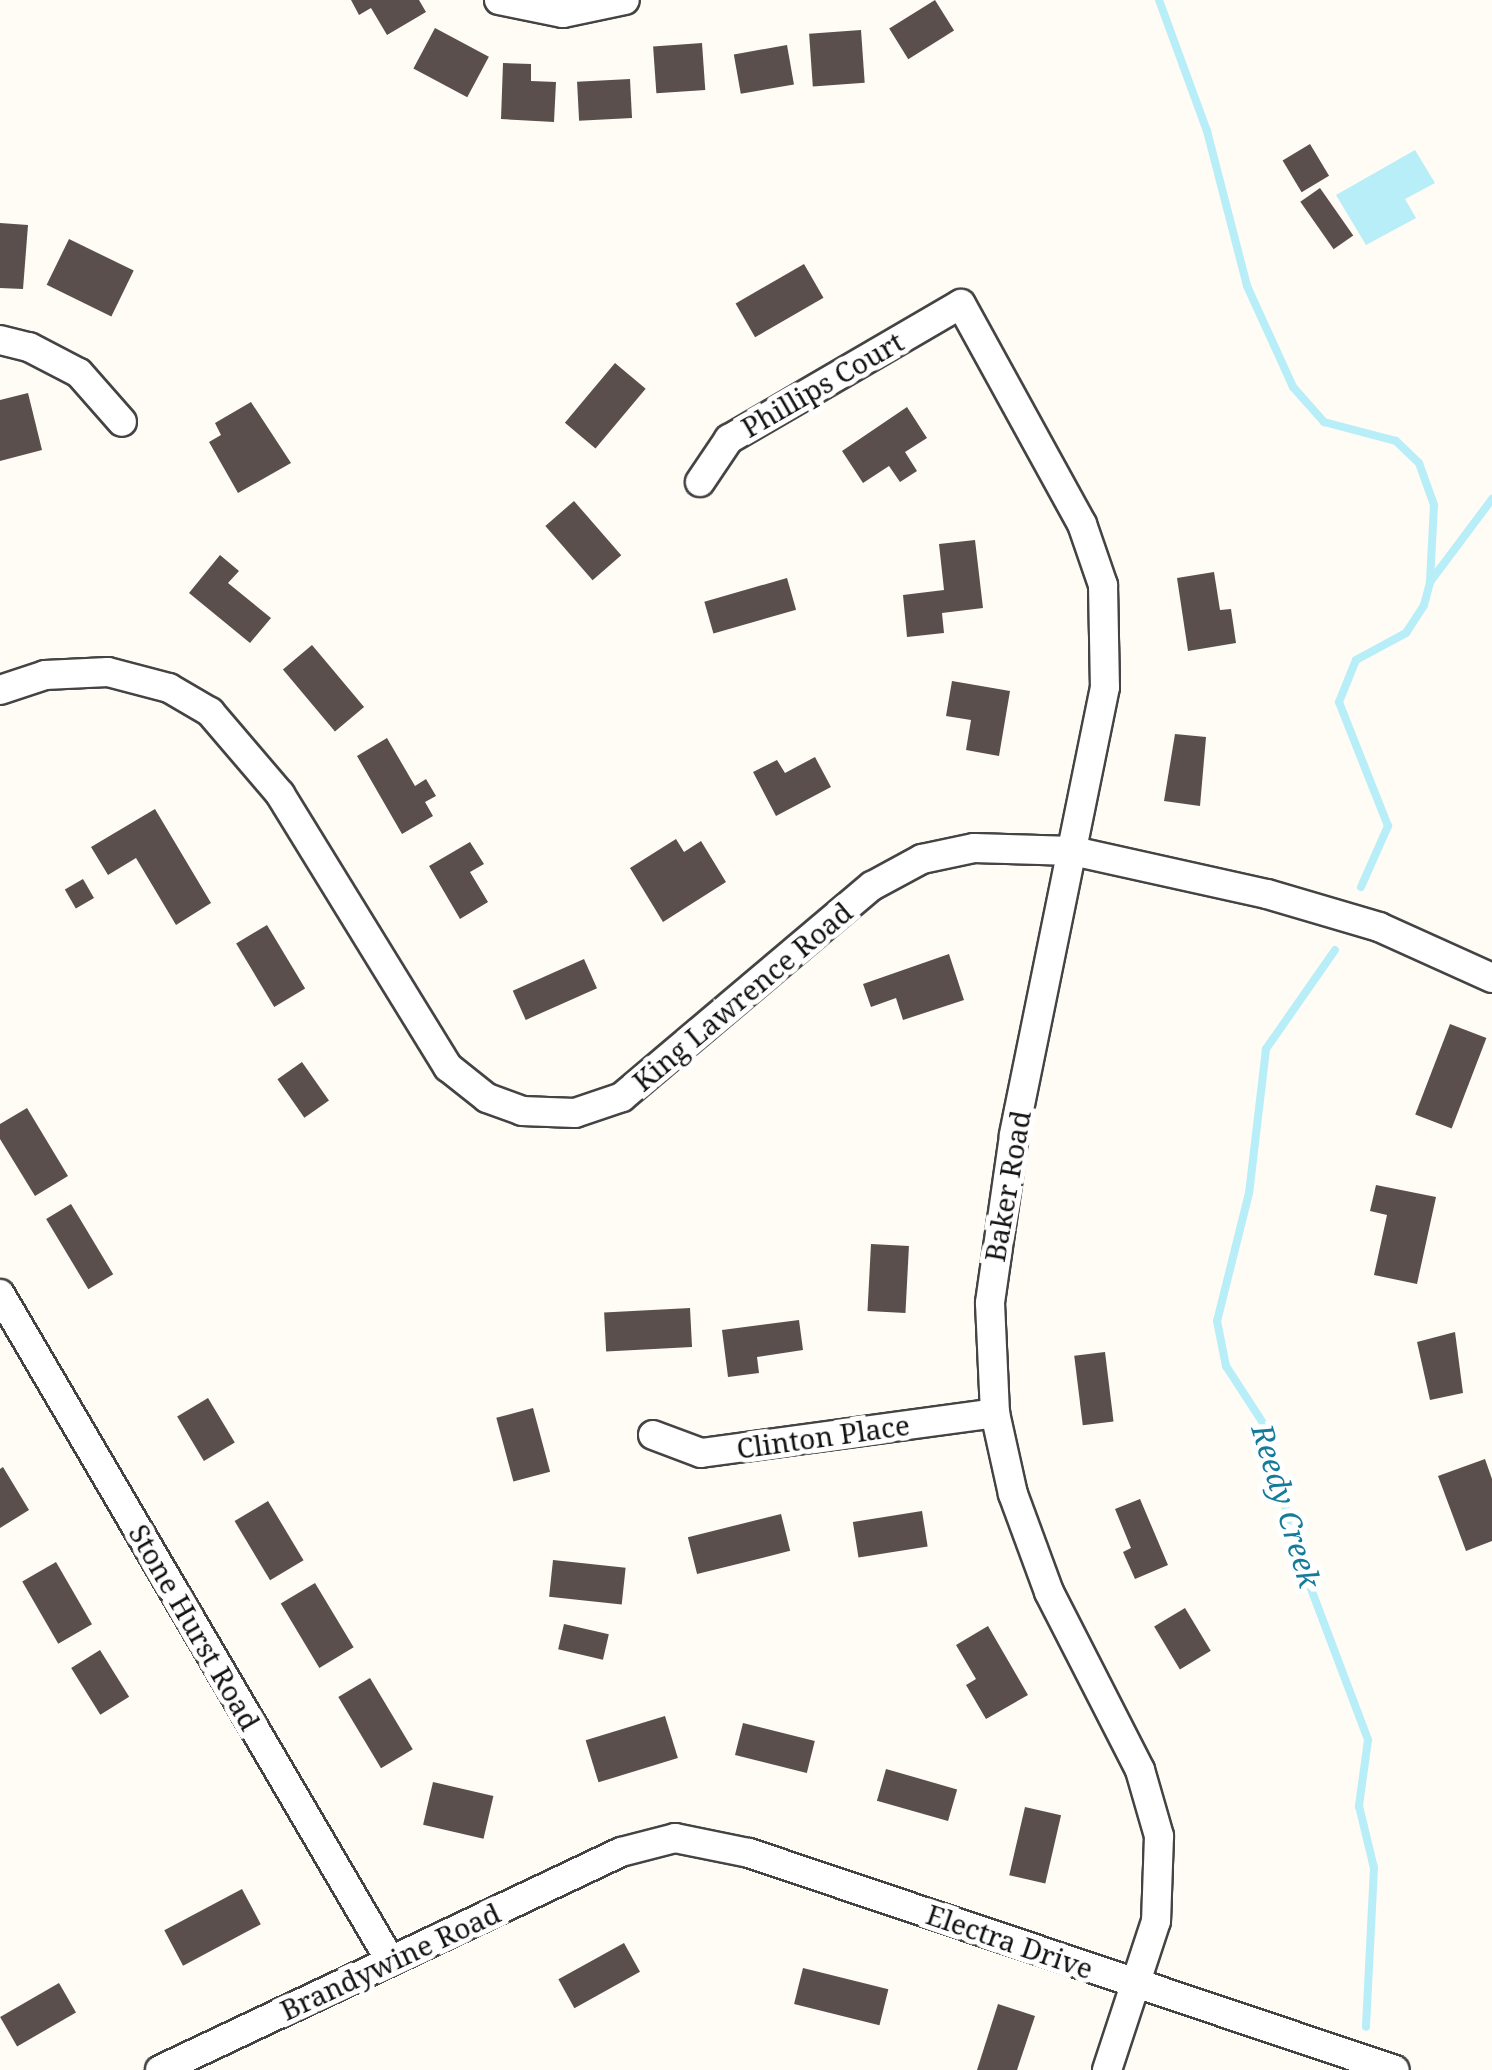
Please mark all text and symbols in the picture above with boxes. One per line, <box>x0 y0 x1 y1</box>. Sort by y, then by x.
street label: Phillips Court <box>735 324 909 444</box>
street label: King Lawrence Road <box>625 894 859 1098</box>
street label: Baker Road <box>977 1108 1037 1264</box>
street label: Clinton Place <box>734 1407 912 1465</box>
water label: Reedy Creek <box>1244 1420 1328 1592</box>
street label: Stone Hurst Road <box>122 1518 268 1736</box>
street label: Brandywine Road <box>275 1895 505 2027</box>
street label: Electra Drive <box>922 1897 1098 1985</box>

